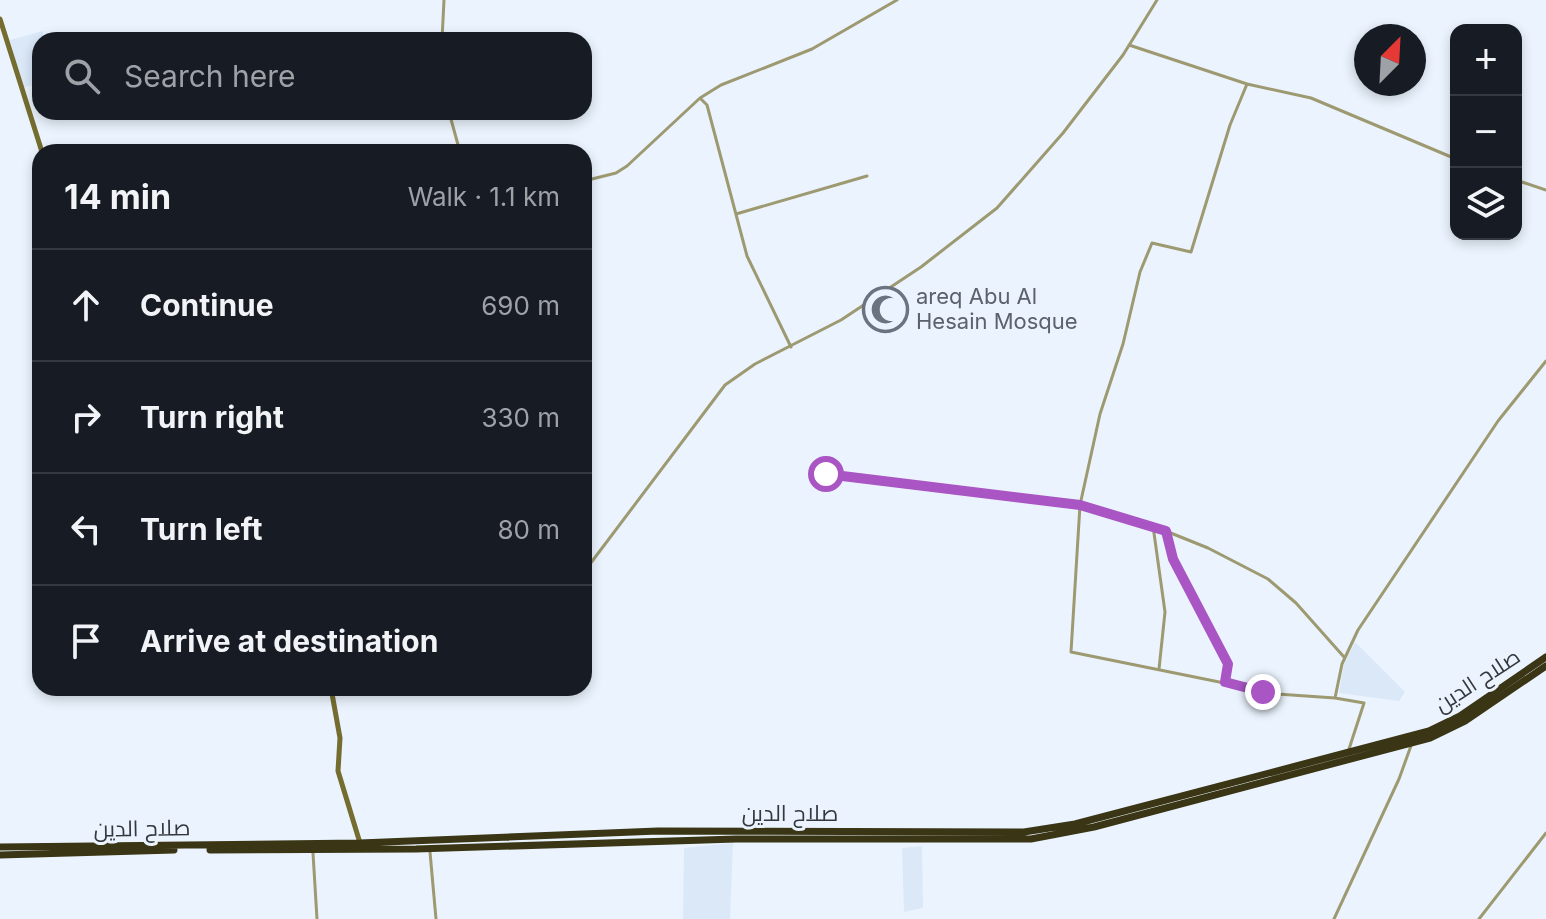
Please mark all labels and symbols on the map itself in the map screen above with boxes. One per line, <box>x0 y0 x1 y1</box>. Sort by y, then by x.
north arrow <box>1354 24 1426 96</box>
place label: areq Abu Al Hesain Mosque <box>916 283 1078 334</box>
mosque icon: areq Abu Al Hesain Mosque <box>861 285 909 333</box>
route start <box>808 456 844 492</box>
street label: صلاح الدين <box>1429 643 1526 719</box>
route end <box>1245 674 1281 710</box>
street label: صلاح الدين <box>742 800 838 828</box>
street label: صلاح الدين <box>93 814 191 844</box>

